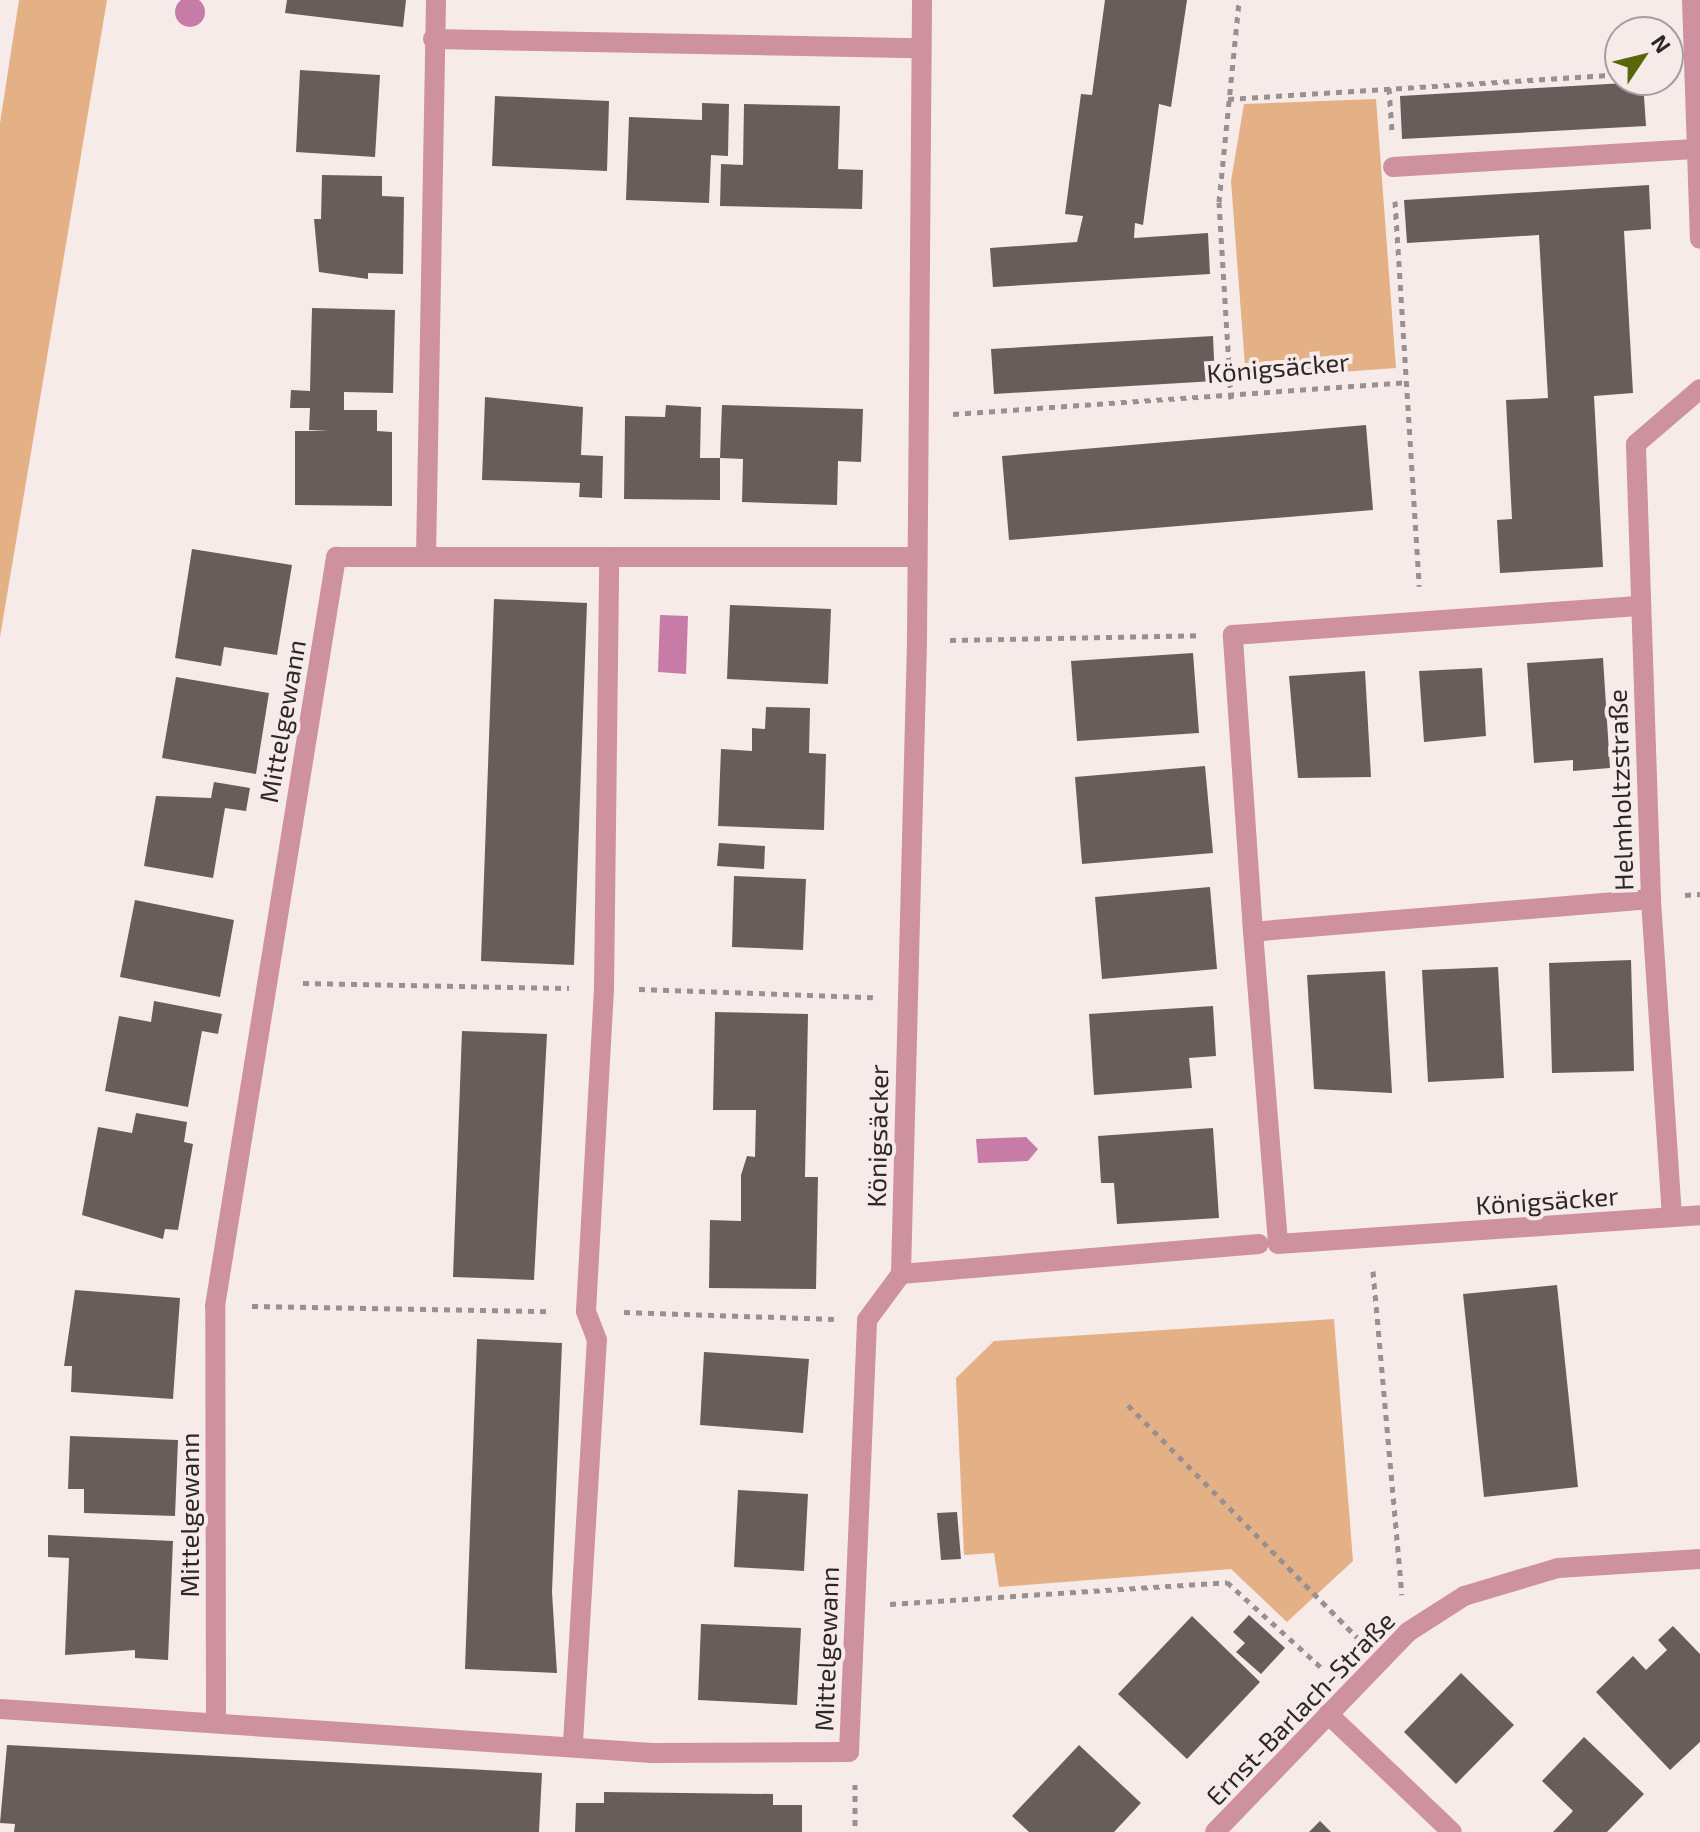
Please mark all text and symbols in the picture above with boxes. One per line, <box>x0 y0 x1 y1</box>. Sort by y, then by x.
north arrow <box>1604 16 1684 96</box>
text: N <box>1647 29 1677 57</box>
street label: Königsäcker <box>1205 345 1351 389</box>
street label: Mittelgewann <box>252 637 312 805</box>
street label: Helmholtzstraße <box>1601 689 1639 891</box>
street label: Königsäcker <box>860 1064 894 1208</box>
street label: Königsäcker <box>1474 1179 1620 1221</box>
street label: Mittelgewann <box>173 1433 205 1597</box>
street label: Mittelgewann <box>808 1566 844 1732</box>
street label: Ernst-Barlach-Straße <box>1199 1605 1401 1811</box>

